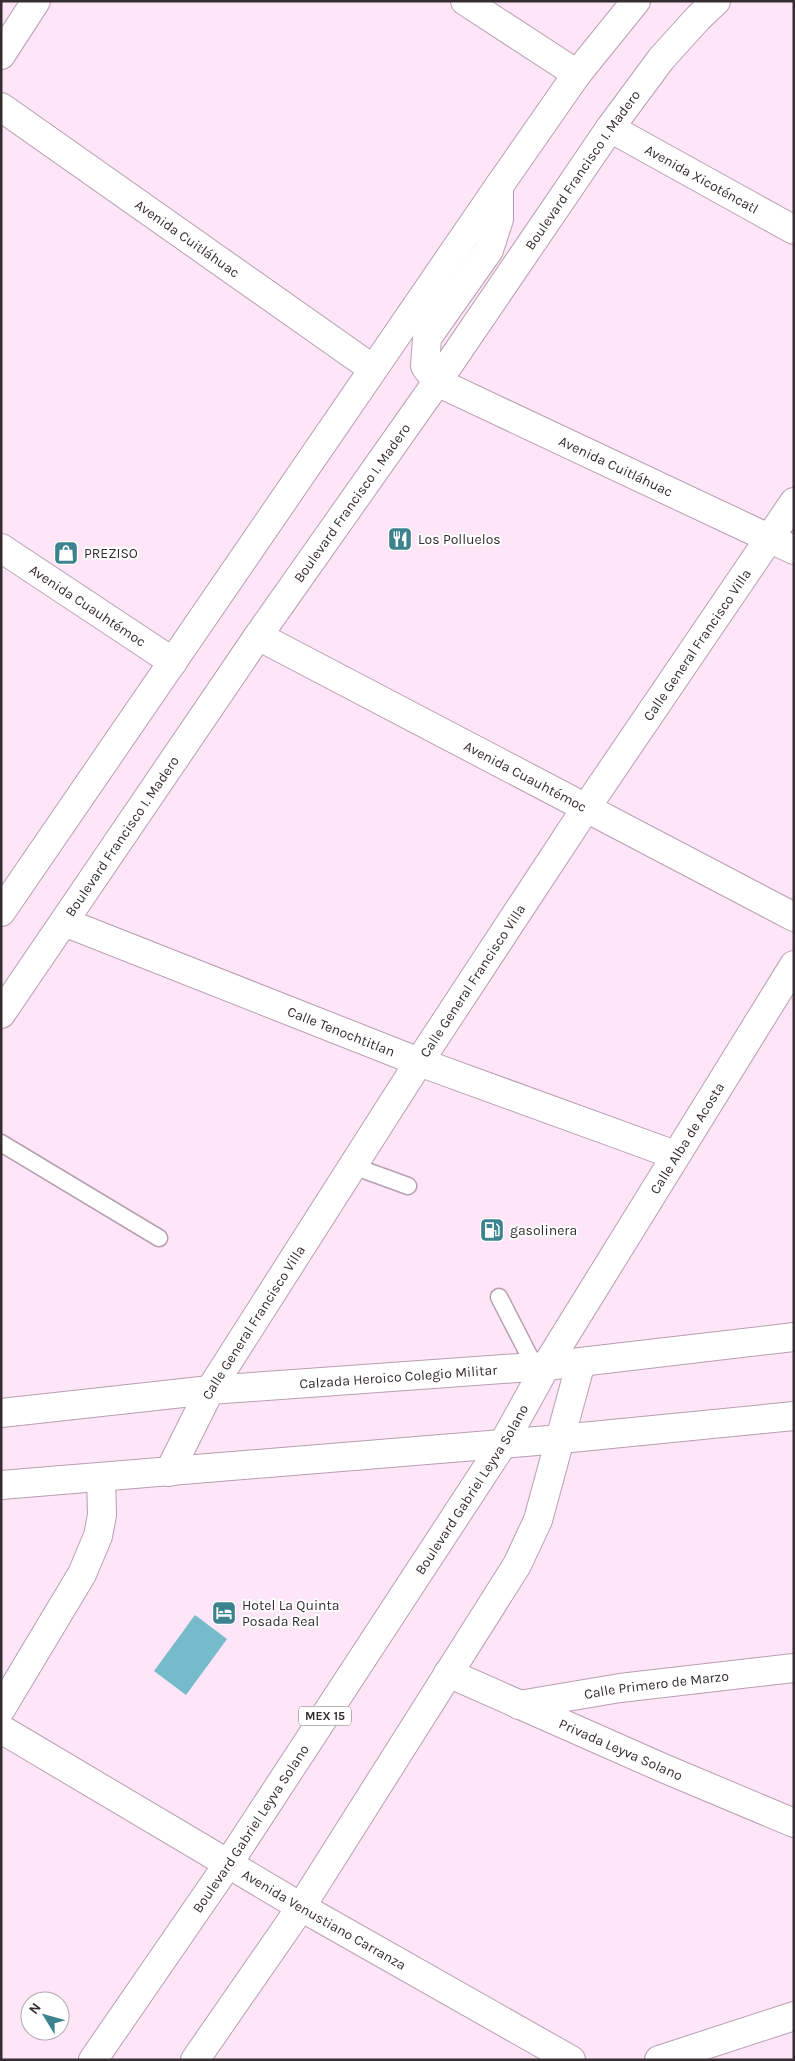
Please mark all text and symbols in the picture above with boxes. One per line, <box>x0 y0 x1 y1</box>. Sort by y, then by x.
street label: Boulevard Francisco I. Madero <box>521 87 644 253</box>
street label: Avenida Xicoténcatl <box>642 141 762 217</box>
street label: Avenida Cuitláhuac <box>132 196 243 281</box>
street label: Boulevard Francisco I. Madero <box>290 420 414 586</box>
street label: Avenida Cuitláhuac <box>556 432 676 500</box>
restaurant icon: Los Polluelos <box>387 526 413 552</box>
place label: Los Polluelos <box>418 531 501 548</box>
shop icon: PREZISO <box>53 540 79 566</box>
place label: PREZISO <box>84 545 138 562</box>
street label: Avenida Cuauhtémoc <box>26 561 149 650</box>
street label: Calle General Francisco Villa <box>639 566 755 724</box>
street label: Avenida Cuauhtémoc <box>461 737 590 815</box>
street label: Boulevard Francisco I. Madero <box>61 753 182 920</box>
street label: Calle General Francisco Villa <box>416 901 529 1060</box>
street label: Calle Tenochtitlan <box>285 1002 398 1060</box>
street label: Calle Alba de Acosta <box>646 1079 728 1197</box>
fuel station icon: gasolinera <box>479 1217 505 1243</box>
place label: gasolinera <box>510 1222 577 1239</box>
street label: Calle General Francisco Villa <box>198 1242 309 1402</box>
street label: Calzada Heroico Colegio Militar <box>299 1361 499 1392</box>
street label: Boulevard Gabriel Leyva Solano <box>411 1401 532 1578</box>
place label: Hotel La Quinta Posada Real <box>242 1597 339 1630</box>
hotel icon: Hotel La Quinta Posada Real <box>211 1600 237 1626</box>
street label: Calle Primero de Marzo <box>583 1667 730 1702</box>
road number: MEX 15 <box>299 1706 351 1725</box>
street label: Privada Leyva Solano <box>556 1715 685 1784</box>
street label: Boulevard Gabriel Leyva Solano <box>189 1741 312 1916</box>
street label: Avenida Venustiano Carranza <box>239 1865 409 1973</box>
north arrow <box>20 1991 70 2041</box>
text: N <box>25 1999 45 2018</box>

